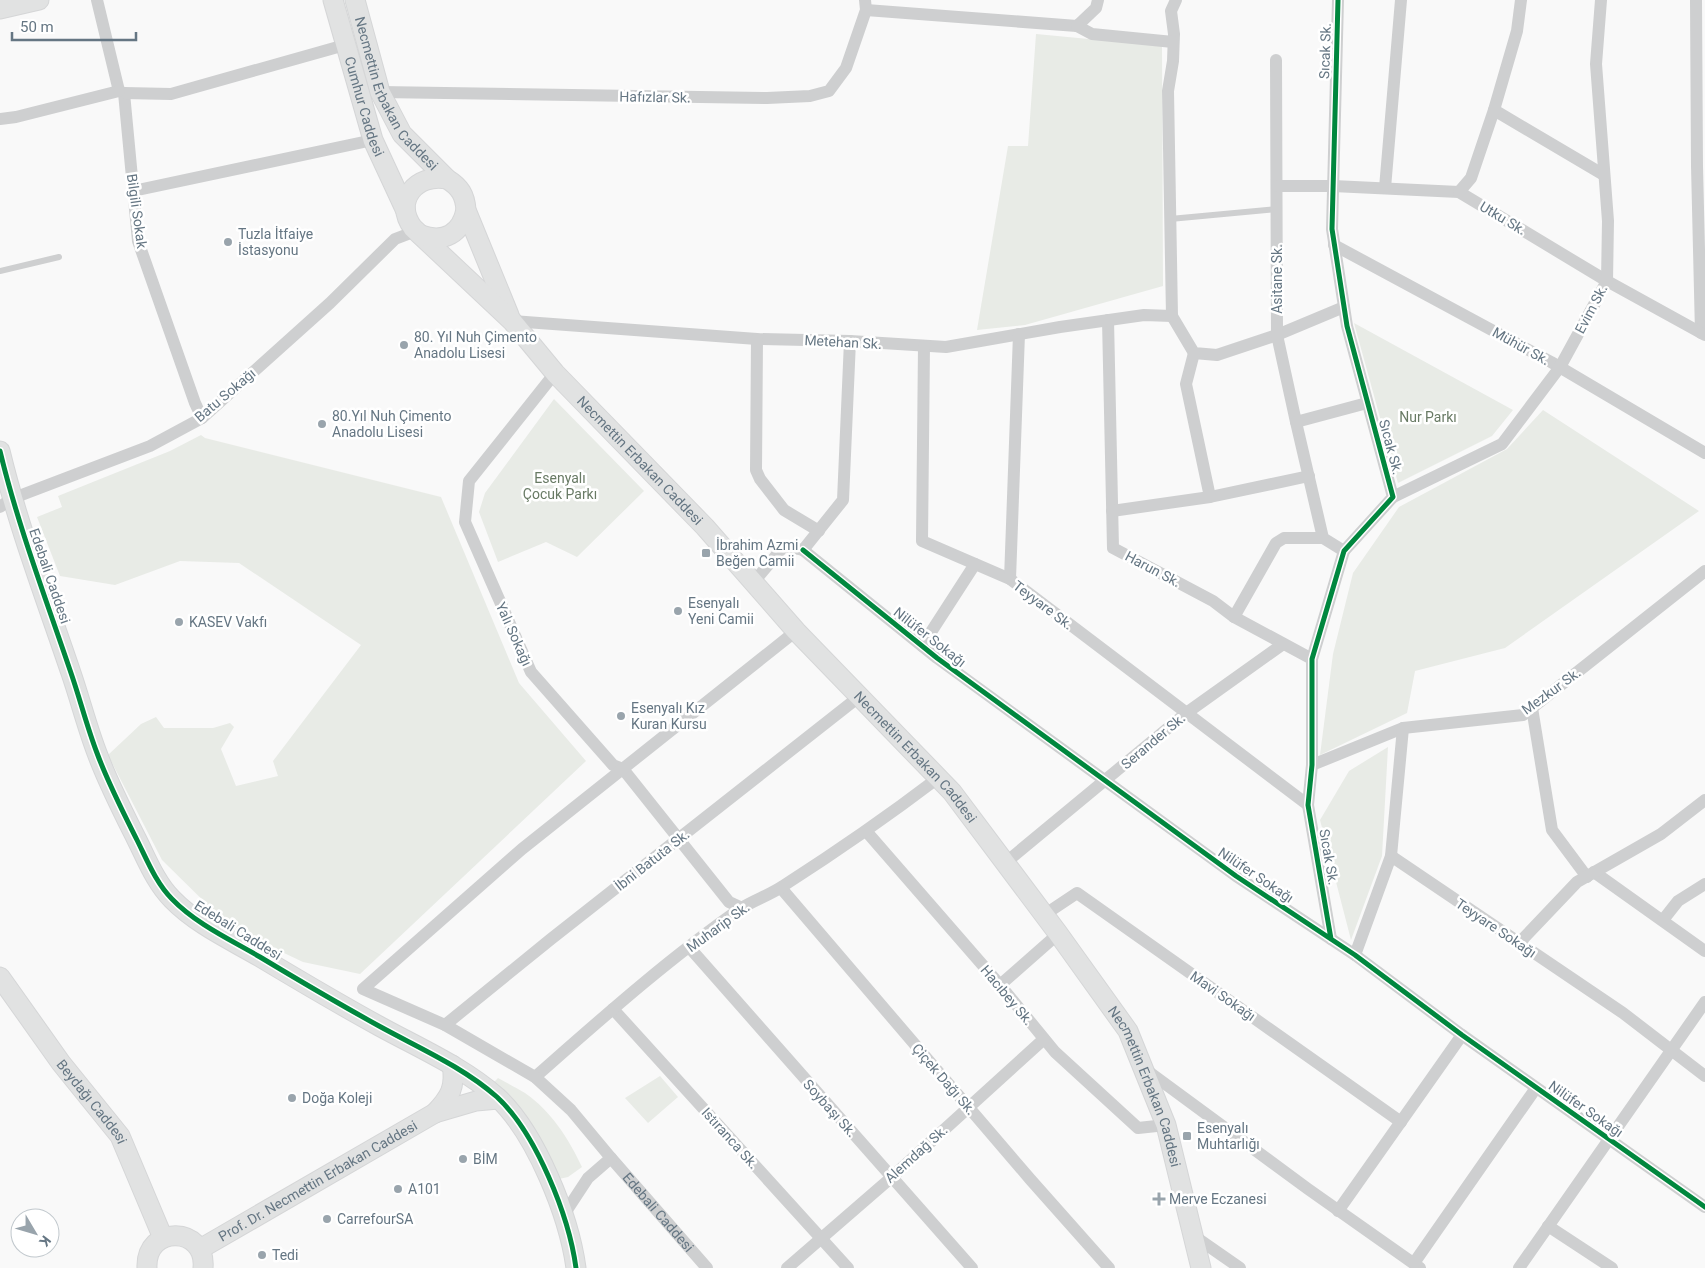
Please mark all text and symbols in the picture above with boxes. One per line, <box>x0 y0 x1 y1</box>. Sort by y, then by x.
scale bar <box>12 10 136 42</box>
street label: Necmettin Erbakan Caddesi <box>352 15 441 173</box>
text: 50 m <box>20 18 54 36</box>
street label: Sıcak Sk. <box>1316 23 1334 79</box>
street label: Cumhur Caddesi <box>342 55 387 159</box>
street label: Hafızlar Sk. <box>619 88 691 106</box>
street label: Bilgili Sokak <box>124 173 150 250</box>
street label: Utku Sk. <box>1477 198 1529 238</box>
place label: Tuzla İtfaiye İstasyonu <box>238 226 313 258</box>
marker: Tuzla İtfaiye İstasyonu <box>222 236 234 248</box>
street label: Asitane Sk. <box>1269 244 1285 314</box>
street label: Evim Sk. <box>1572 282 1610 336</box>
street label: Mühür Sk. <box>1490 324 1552 368</box>
place label: 80. Yıl Nuh Çimento Anadolu Lisesi <box>414 329 537 361</box>
street label: Metehan Sk. <box>804 332 882 352</box>
marker: 80. Yıl Nuh Çimento Anadolu Lisesi <box>398 339 410 351</box>
street label: Batu Sokağı <box>191 365 259 425</box>
street label: Necmettin Erbakan Caddesi <box>574 393 706 528</box>
place label: 80.Yıl Nuh Çimento Anadolu Lisesi <box>332 408 451 440</box>
park label: Nur Parkı <box>1399 409 1457 425</box>
marker: 80.Yıl Nuh Çimento Anadolu Lisesi <box>316 418 328 430</box>
street label: Sıcak Sk. <box>1376 418 1406 476</box>
park label: Esenyalı Çocuk Parkı <box>523 470 597 502</box>
street label: Edebali Caddesi <box>26 526 74 626</box>
place label: İbrahim Azmi Beğen Camii <box>716 537 798 569</box>
marker: İbrahim Azmi Beğen Camii <box>700 547 712 559</box>
street label: Harun Sk. <box>1123 548 1183 590</box>
street label: Teyyare Sk. <box>1010 577 1076 633</box>
place label: Esenyalı Yeni Camii <box>688 595 754 627</box>
street label: Yalı Sokağı <box>493 600 535 668</box>
street label: Nilüfer Sokağı <box>891 604 969 670</box>
marker: Esenyalı Yeni Camii <box>672 605 684 617</box>
place label: KASEV Vakfı <box>189 614 267 630</box>
marker: KASEV Vakfı <box>173 616 185 628</box>
street label: Mezkur Sk. <box>1518 664 1584 718</box>
street label: Necmettin Erbakan Caddesi <box>851 688 980 826</box>
place label: Esenyalı Kız Kuran Kursu <box>631 700 707 732</box>
marker: Esenyalı Kız Kuran Kursu <box>615 710 627 722</box>
street label: Serander Sk. <box>1118 710 1188 772</box>
street label: İbni Batuta Sk. <box>612 826 692 894</box>
street label: Sıcak Sk. <box>1316 828 1342 886</box>
street label: Nilüfer Sokağı <box>1215 844 1297 906</box>
street label: Teyyare Sokağı <box>1453 895 1539 961</box>
street label: Edebali Caddesi <box>192 897 284 963</box>
street label: Muharip Sk. <box>683 899 753 955</box>
street label: Hacıbey Sk. <box>977 962 1037 1028</box>
street label: Mavi Sokağı <box>1187 968 1259 1024</box>
street label: Necmettin Erbakan Caddesi <box>1105 1003 1184 1169</box>
street label: Çiçek Dağı Sk. <box>909 1040 979 1118</box>
street label: Beydağı Caddesi <box>53 1056 130 1146</box>
street label: Soybaşı Sk. <box>800 1076 860 1140</box>
street label: Nilüfer Sokağı <box>1546 1077 1626 1141</box>
place label: Doğa Koleji <box>302 1090 372 1106</box>
marker: Doğa Koleji <box>286 1092 298 1104</box>
street label: Istıranca Sk. <box>698 1104 762 1172</box>
street label: Prof. Dr. Necmettin Erbakan Caddesi <box>216 1117 420 1245</box>
place label: Esenyalı Muhtarlığı <box>1197 1120 1260 1152</box>
street label: Alemdağ Sk. <box>882 1122 950 1186</box>
marker: Esenyalı Muhtarlığı <box>1181 1130 1193 1142</box>
place label: BİM <box>473 1151 498 1167</box>
marker: BİM <box>457 1153 469 1165</box>
street label: Edebali Caddesi <box>620 1169 697 1255</box>
place label: A101 <box>408 1181 441 1197</box>
marker: A101 <box>392 1183 404 1195</box>
place label: Merve Eczanesi <box>1169 1191 1267 1207</box>
marker: Merve Eczanesi <box>1153 1193 1165 1205</box>
north arrow <box>10 1208 60 1258</box>
place label: CarrefourSA <box>337 1211 413 1227</box>
marker: CarrefourSA <box>321 1213 333 1225</box>
text: K <box>36 1233 54 1250</box>
place label: Tedi <box>272 1247 298 1263</box>
marker: Tedi <box>256 1249 268 1261</box>

